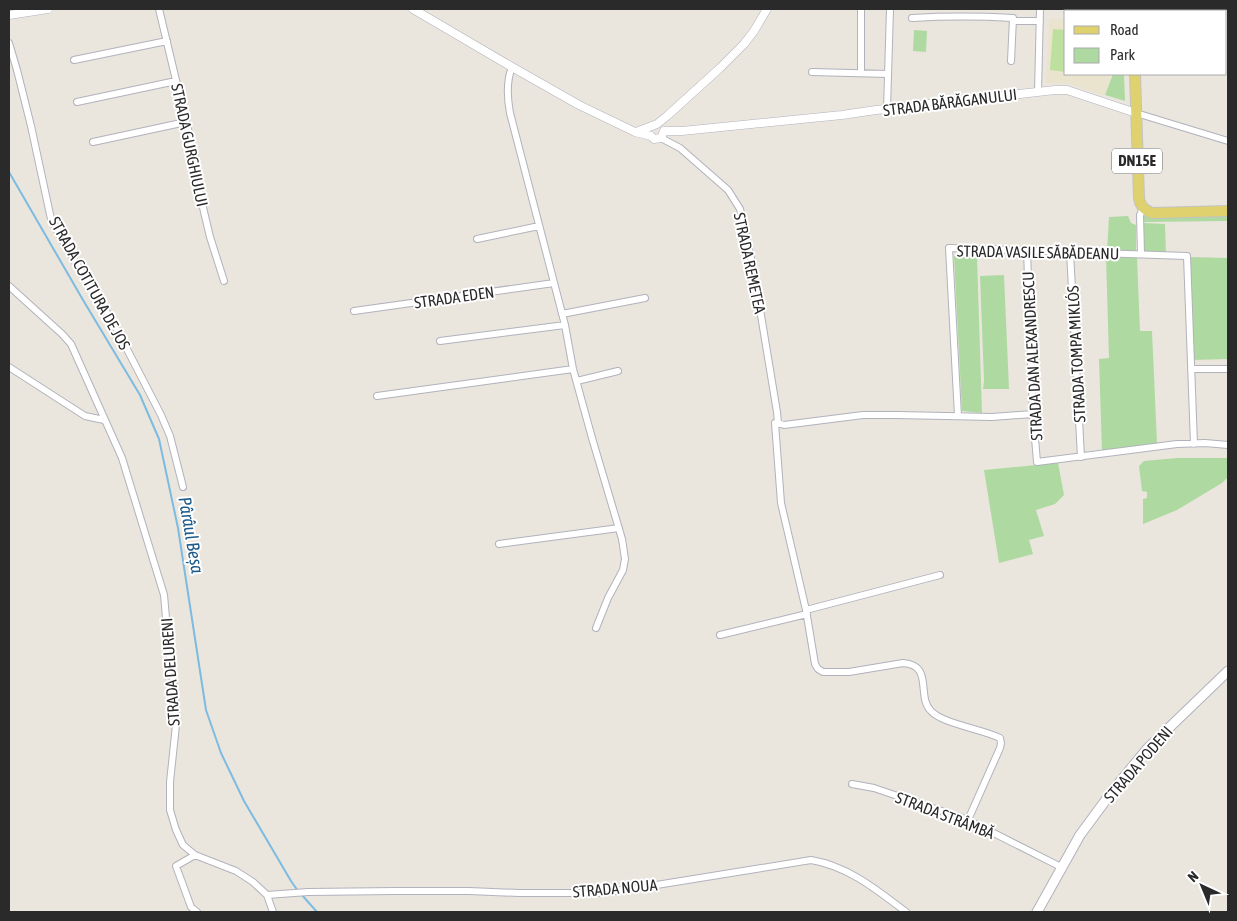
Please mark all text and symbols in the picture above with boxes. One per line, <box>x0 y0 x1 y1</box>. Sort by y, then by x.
legend <box>1064 10 1227 75</box>
text: Road <box>1110 21 1139 38</box>
text: Park <box>1110 46 1135 63</box>
street label: STRADA GURGHIULUI <box>168 82 212 208</box>
street label: STRADA BĂRĂGANULUI <box>882 85 1018 119</box>
road number: DN15E <box>1112 148 1162 174</box>
street label: STRADA REMETEA <box>731 211 770 315</box>
street label: STRADA COTITURA DE JOS <box>46 213 134 353</box>
street label: STRADA VASILE SĂBĂDEANU <box>957 242 1119 262</box>
street label: STRADA DAN ALEXANDRESCU <box>1019 271 1045 441</box>
street label: STRADA EDEN <box>413 282 495 312</box>
street label: STRADA TOMPA MIKLÓS <box>1063 285 1089 423</box>
water label: Pârâul Beșa <box>174 495 209 576</box>
street label: STRADA DELURENI <box>157 617 183 727</box>
street label: STRADA PODENI <box>1100 722 1176 806</box>
street label: STRADA STRÂMBĂ <box>893 788 997 842</box>
north arrow <box>1177 861 1227 911</box>
text: N <box>1184 868 1201 885</box>
street label: STRADA NOUA <box>572 875 658 901</box>

